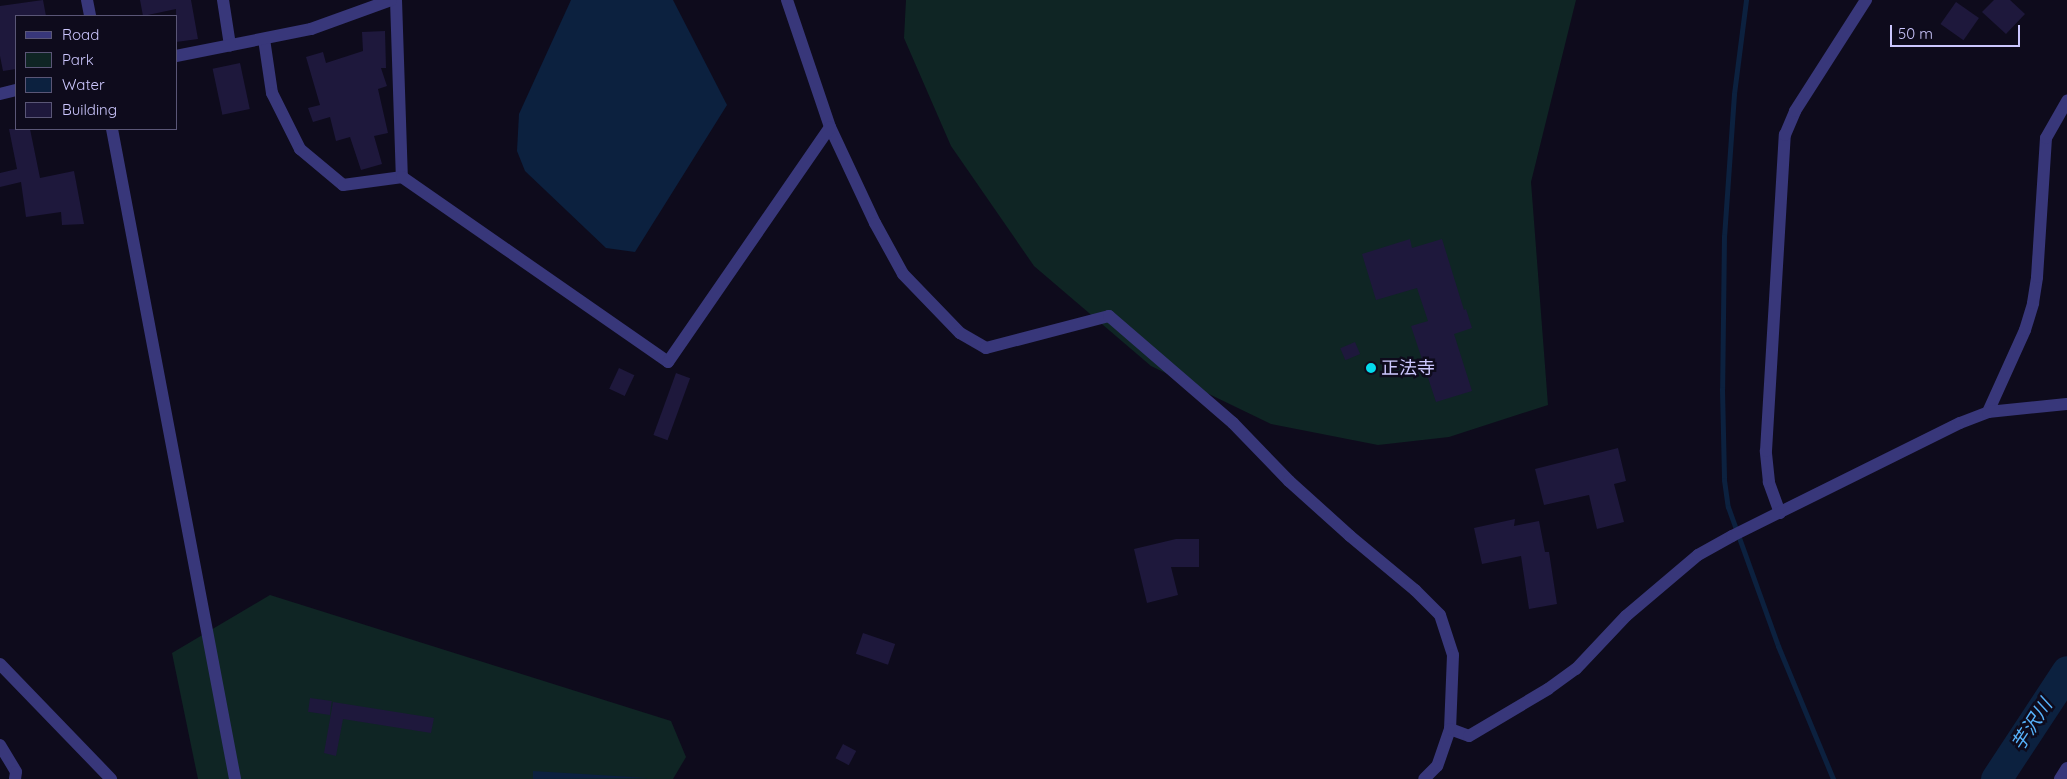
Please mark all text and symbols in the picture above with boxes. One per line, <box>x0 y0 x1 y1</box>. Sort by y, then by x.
legend <box>15 15 178 130</box>
scale bar <box>1892 15 2022 47</box>
text: 50 m <box>1898 24 1933 43</box>
text: Road <box>62 25 99 44</box>
text: Park <box>62 50 94 69</box>
text: Water <box>62 75 105 94</box>
text: Building <box>62 100 117 119</box>
place label: 正法寺 <box>1381 357 1435 379</box>
marker: 正法寺 <box>1365 362 1377 374</box>
water label: 芋沢川 <box>2007 695 2057 755</box>

